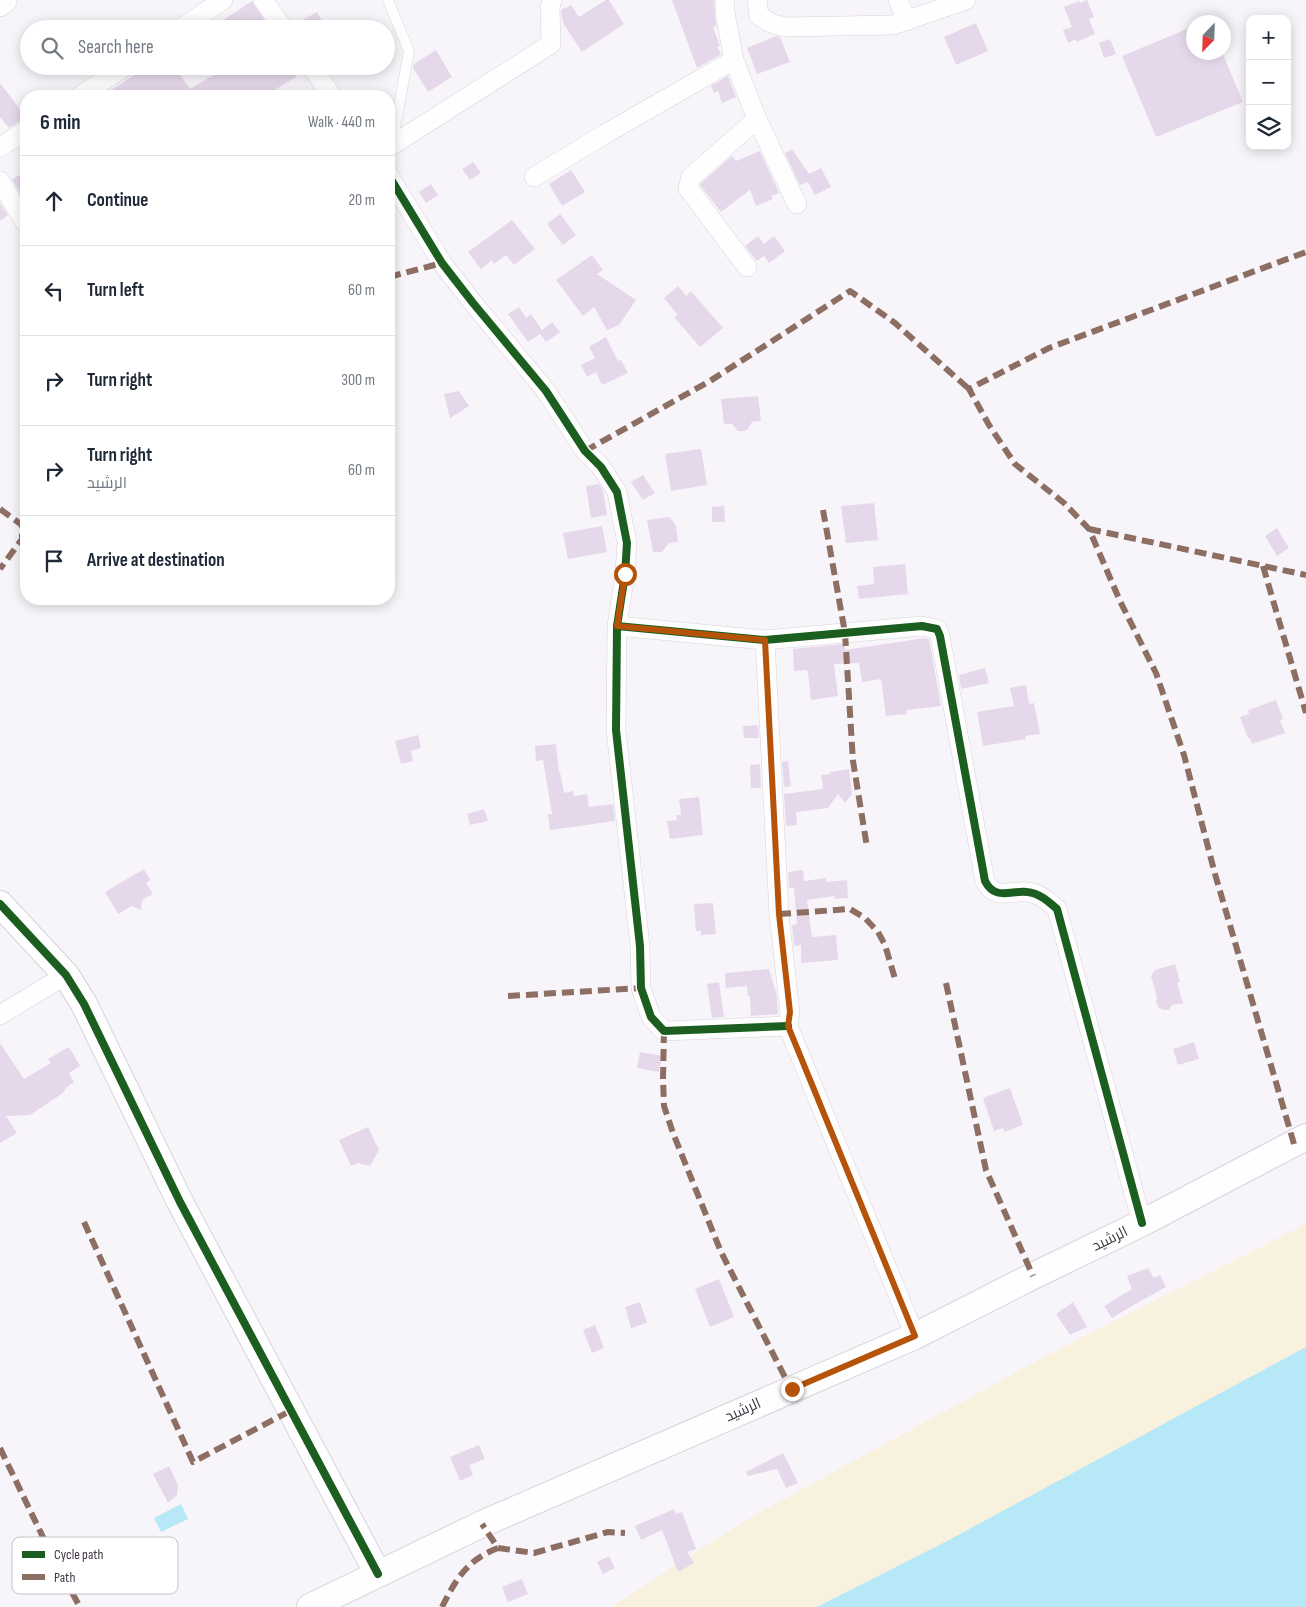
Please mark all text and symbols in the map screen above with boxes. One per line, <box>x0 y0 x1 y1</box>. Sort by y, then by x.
north arrow <box>1186 15 1231 60</box>
map controls <box>1246 15 1291 150</box>
button: + <box>1246 15 1291 60</box>
search box <box>20 20 395 75</box>
icon: search <box>38 34 66 62</box>
text: Search here <box>78 36 154 59</box>
button: − <box>1246 60 1291 105</box>
button: layers <box>1246 105 1291 150</box>
text: 6 min <box>40 110 81 135</box>
text: Walk · 440 m <box>308 113 375 132</box>
icon: ahead <box>40 187 68 215</box>
text: Continue <box>87 189 148 212</box>
text: 20 m <box>348 191 375 210</box>
icon: left <box>40 277 68 305</box>
text: Turn left <box>87 279 144 302</box>
text: 60 m <box>348 281 375 300</box>
icon: right <box>40 367 68 395</box>
text: Turn right <box>87 369 152 392</box>
text: 300 m <box>341 371 375 390</box>
text: Turn right <box>87 444 152 467</box>
icon: right <box>40 457 68 485</box>
text: 60 m <box>348 461 375 480</box>
text: الرشيد <box>87 474 127 493</box>
icon: arrive <box>40 547 68 575</box>
text: Arrive at destination <box>87 549 225 572</box>
route start <box>614 563 637 586</box>
street label: الرشيد <box>1089 1222 1131 1256</box>
route end <box>781 1378 804 1401</box>
street label: الرشيد <box>722 1394 764 1426</box>
legend <box>12 1537 178 1594</box>
text: Cycle path <box>54 1546 104 1563</box>
text: Path <box>54 1569 75 1586</box>

